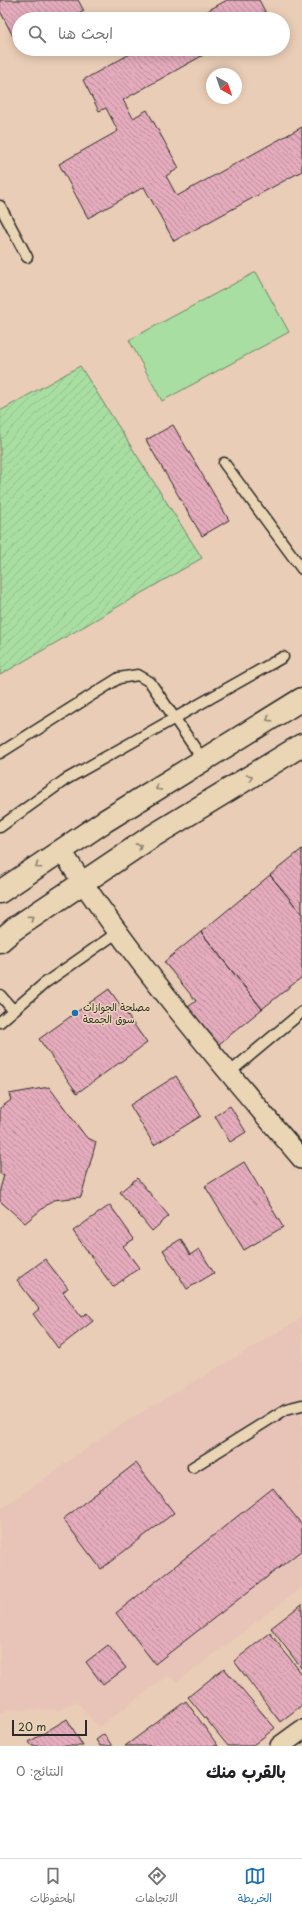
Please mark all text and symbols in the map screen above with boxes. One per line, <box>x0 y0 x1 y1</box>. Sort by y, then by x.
search box <box>12 12 290 56</box>
text: ابحث هنا <box>58 21 113 44</box>
icon: search <box>26 23 48 45</box>
north arrow <box>206 68 242 104</box>
one-way arrow <box>266 715 273 722</box>
one-way arrow <box>246 775 253 782</box>
one-way arrow <box>155 783 162 790</box>
one-way arrow <box>135 843 142 850</box>
one-way arrow <box>35 861 42 868</box>
one-way arrow <box>27 915 34 923</box>
place label: مصلحة الجوازات سوق الجمعة <box>83 999 150 1026</box>
marker: مصلحة الجوازات سوق الجمعة <box>70 1008 80 1018</box>
scale bar <box>12 1718 87 1737</box>
text: 20 m <box>18 1718 46 1735</box>
text: بالقرب منك <box>206 1758 286 1784</box>
text: النتائج: 0 <box>16 1761 63 1780</box>
tab: المحفوظات <box>30 1865 75 1908</box>
tab: الاتجاهات <box>135 1865 178 1908</box>
tab: الخريطة <box>238 1865 272 1908</box>

